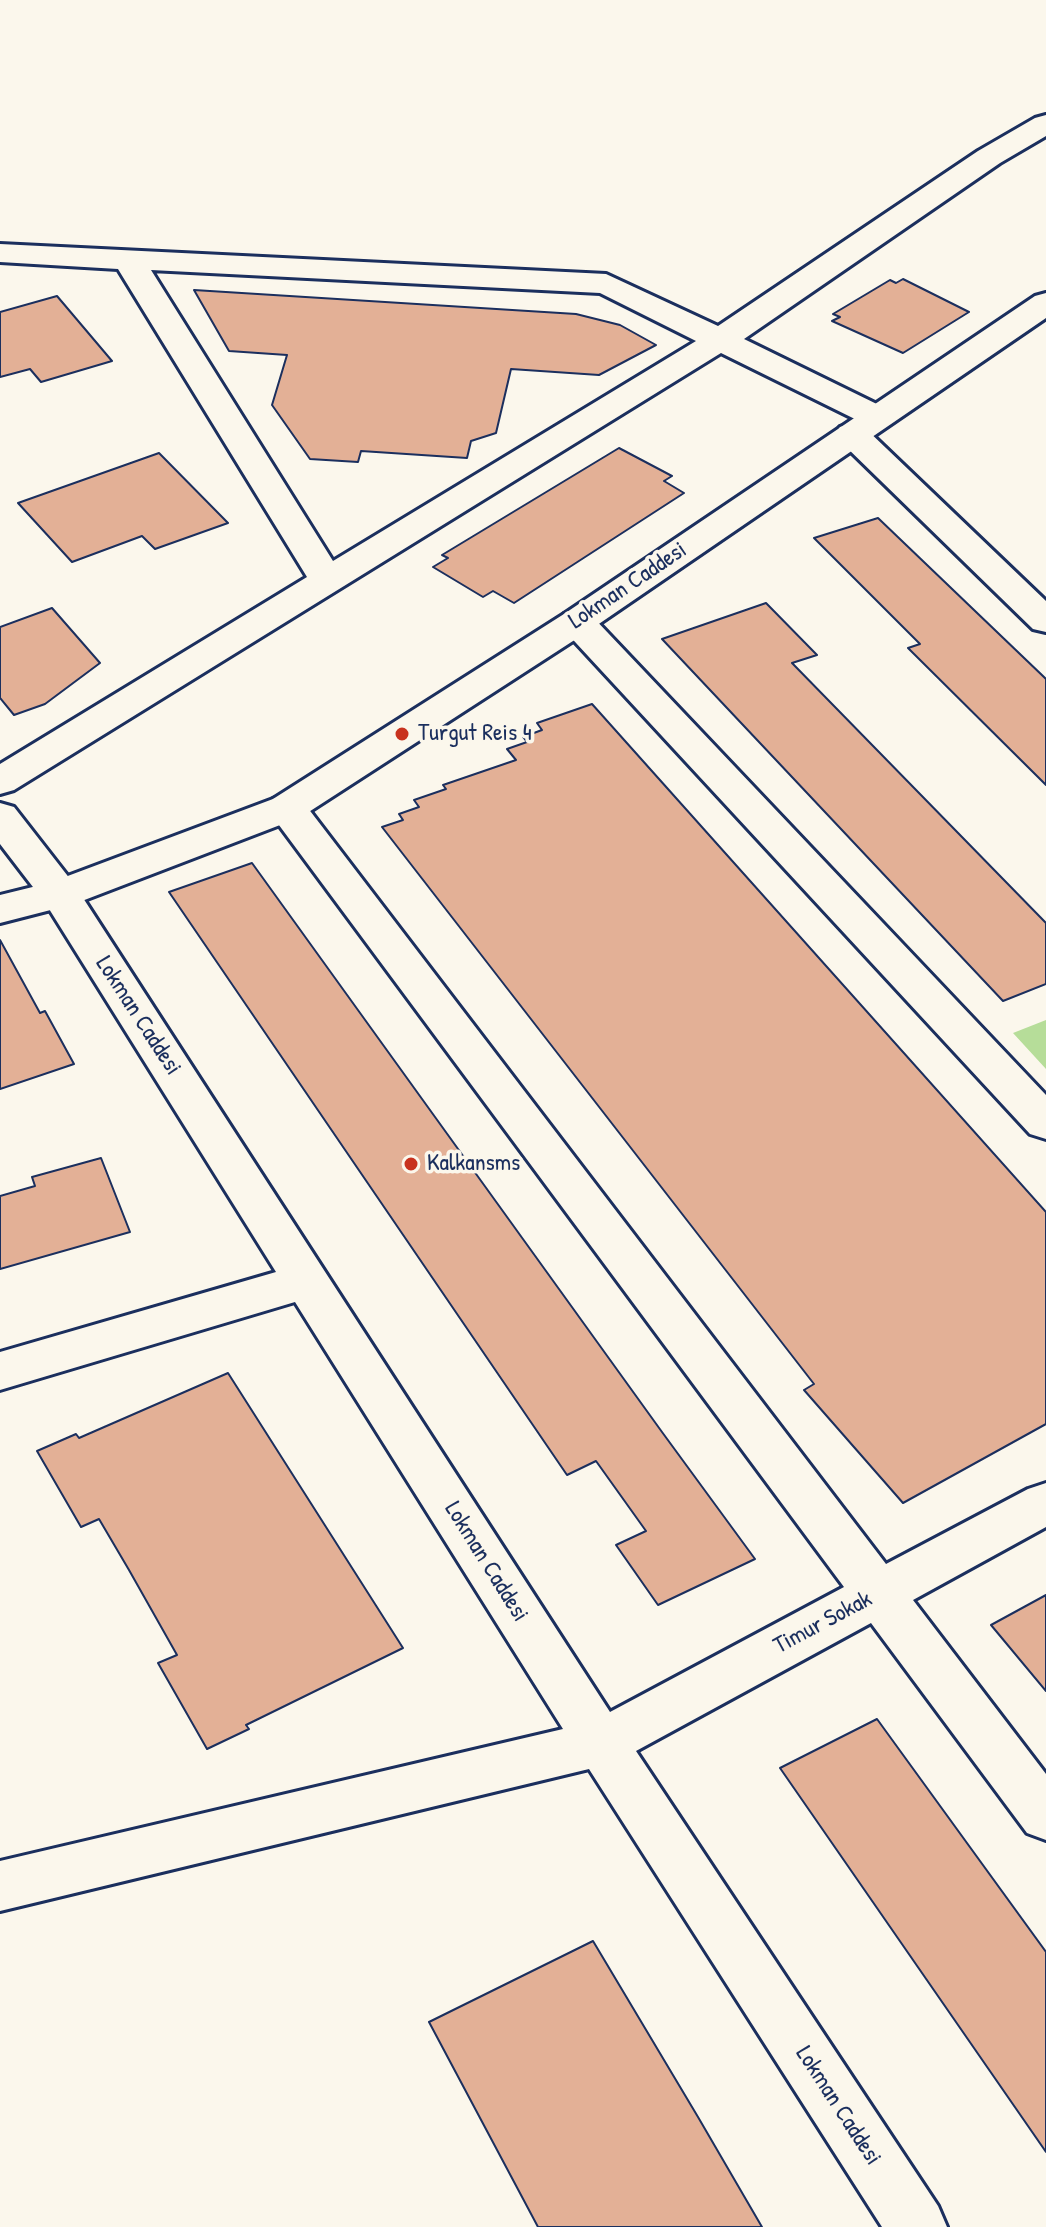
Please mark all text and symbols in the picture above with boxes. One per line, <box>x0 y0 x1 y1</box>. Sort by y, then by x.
street label: Lokman Caddesi <box>564 536 692 636</box>
place label: Turgut Reis 4 <box>418 720 532 748</box>
marker: Turgut Reis 4 <box>393 725 411 743</box>
street label: Lokman Caddesi <box>89 951 187 1081</box>
place label: Kalkansms <box>427 1150 520 1178</box>
marker: Kalkansms <box>402 1155 420 1173</box>
street label: Lokman Caddesi <box>438 1497 534 1627</box>
street label: Timur Sokak <box>769 1585 877 1661</box>
street label: Lokman Caddesi <box>789 2041 887 2171</box>

